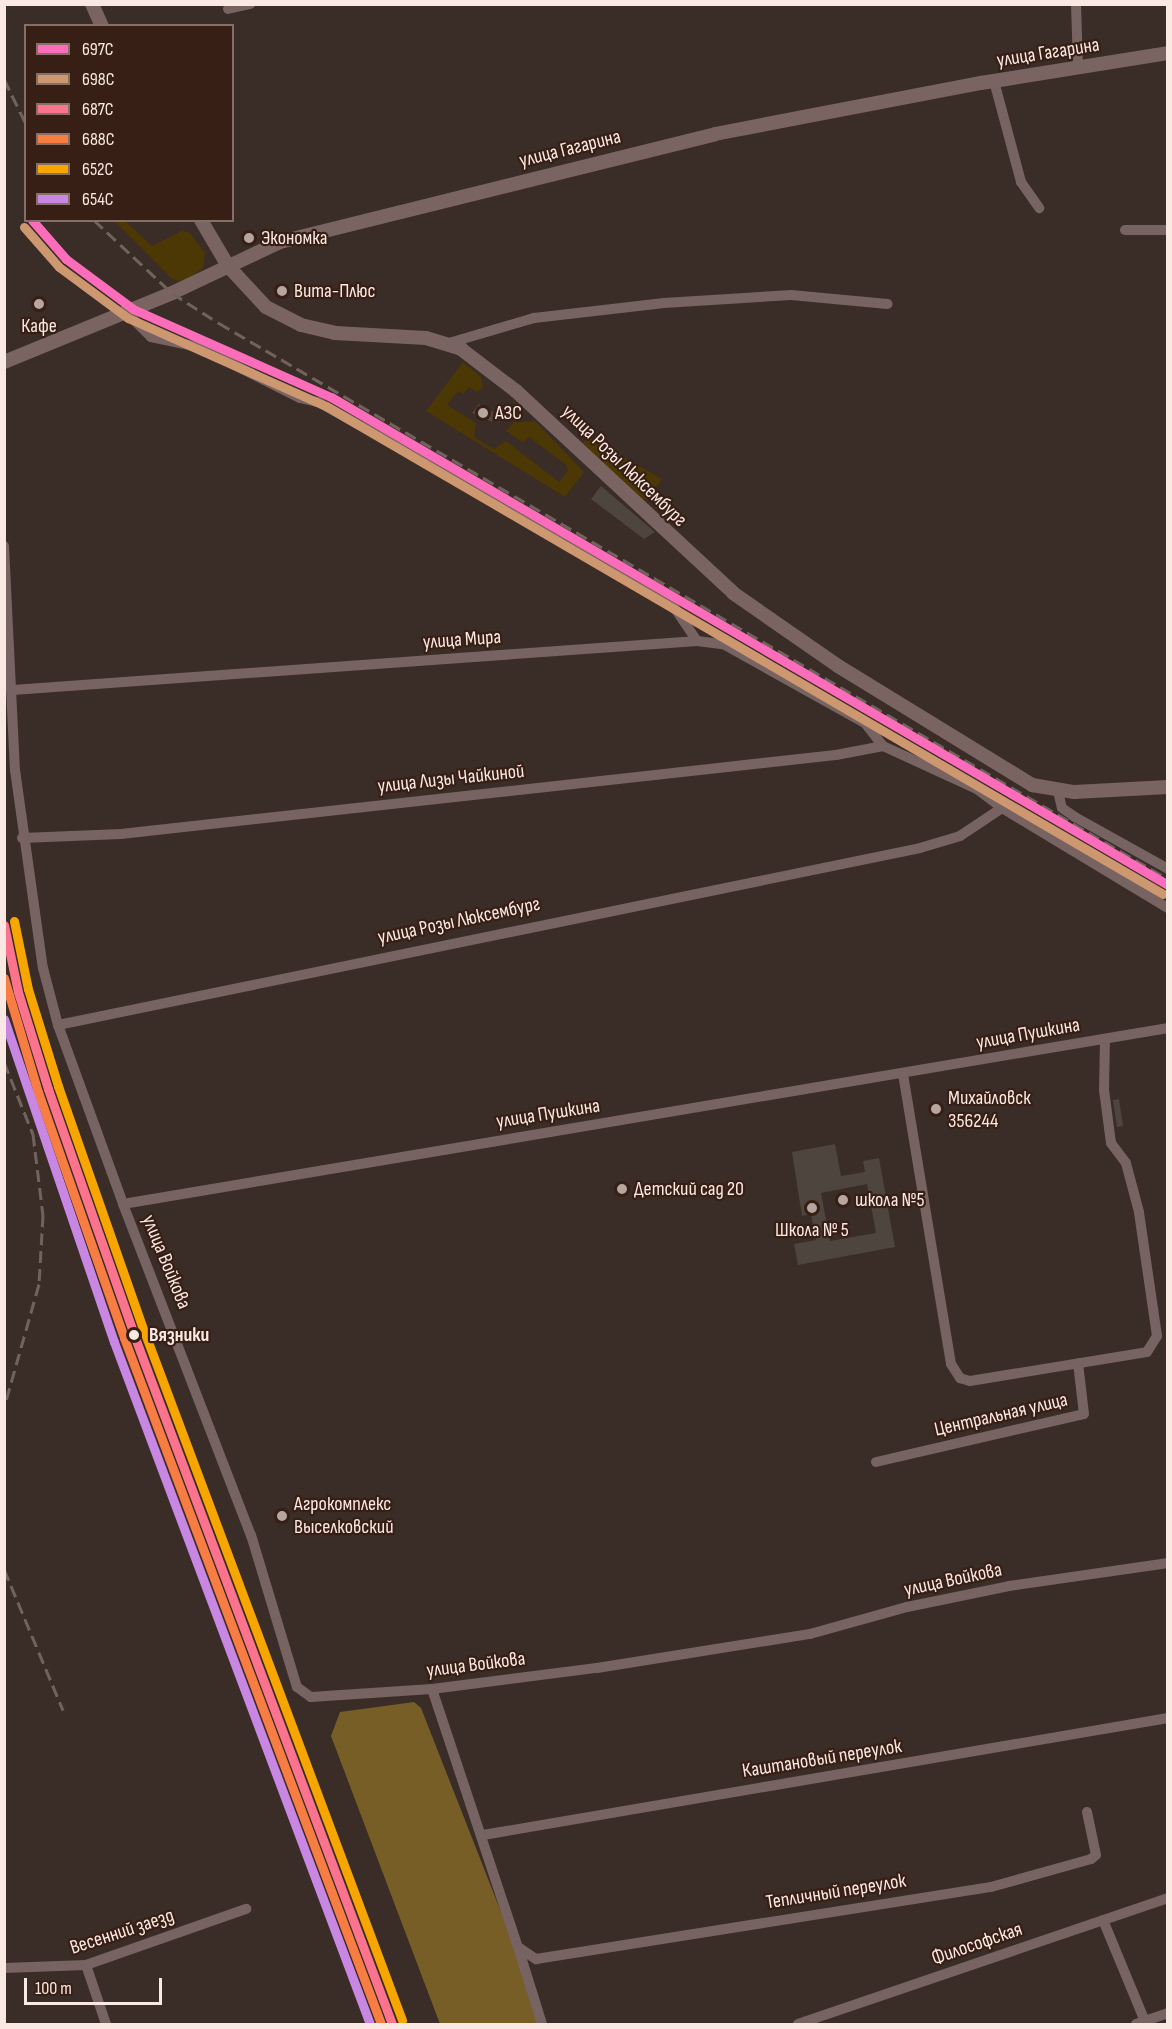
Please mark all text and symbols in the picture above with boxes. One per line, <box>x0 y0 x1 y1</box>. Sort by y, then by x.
legend <box>24 24 234 222</box>
street label: улица Гагарина <box>995 33 1101 73</box>
text: 697С <box>82 39 114 60</box>
text: 698С <box>82 69 114 90</box>
text: 687С <box>82 99 114 120</box>
street label: улица Гагарина <box>517 125 623 173</box>
text: 688С <box>82 129 114 150</box>
text: 652С <box>82 159 113 180</box>
text: 654С <box>82 189 113 210</box>
place label: Экономка <box>261 226 328 250</box>
marker: Экономка <box>242 231 256 245</box>
place label: Вита-Плюс <box>294 279 376 303</box>
marker: Вита-Плюс <box>275 284 289 298</box>
marker: Кафе <box>32 297 46 311</box>
place label: Кафе <box>21 314 57 338</box>
street label: улица Розы Люксембург <box>556 400 692 532</box>
place label: АЗС <box>495 401 522 425</box>
marker: АЗС <box>476 406 490 420</box>
street label: улица Мира <box>422 625 502 655</box>
street label: улица Лизы Чайкиной <box>376 759 526 799</box>
street label: улица Розы Люксембург <box>376 892 542 950</box>
street label: улица Пушкина <box>974 1013 1082 1055</box>
place label: Михайловск 356244 <box>948 1086 1031 1133</box>
street label: улица Пушкина <box>494 1094 602 1134</box>
marker: Михайловск 356244 <box>929 1102 943 1116</box>
place label: Детский сад 20 <box>634 1177 744 1201</box>
marker: Детский сад 20 <box>615 1182 629 1196</box>
place label: школа №5 <box>855 1188 925 1212</box>
marker: школа №5 <box>836 1193 850 1207</box>
marker: Школа № 5 <box>805 1201 819 1215</box>
street label: улица Войкова <box>136 1211 196 1313</box>
place label: Школа № 5 <box>775 1218 849 1242</box>
place label: Вязники <box>149 1323 209 1347</box>
marker: Вязники <box>124 1325 144 1345</box>
street label: Центральная улица <box>932 1388 1070 1442</box>
place label: Агрокомплекс Выселковский <box>294 1492 394 1539</box>
marker: Агрокомплекс Выселковский <box>275 1509 289 1523</box>
street label: улица Войкова <box>902 1558 1004 1602</box>
street label: улица Войкова <box>425 1647 527 1683</box>
street label: Каштановый переулок <box>741 1735 903 1783</box>
street label: Тепличный переулок <box>764 1869 908 1915</box>
street label: Весенний заезд <box>67 1904 177 1960</box>
street label: Философская <box>928 1917 1026 1971</box>
scale bar <box>27 1966 165 2004</box>
text: 100 m <box>35 1978 72 1999</box>

